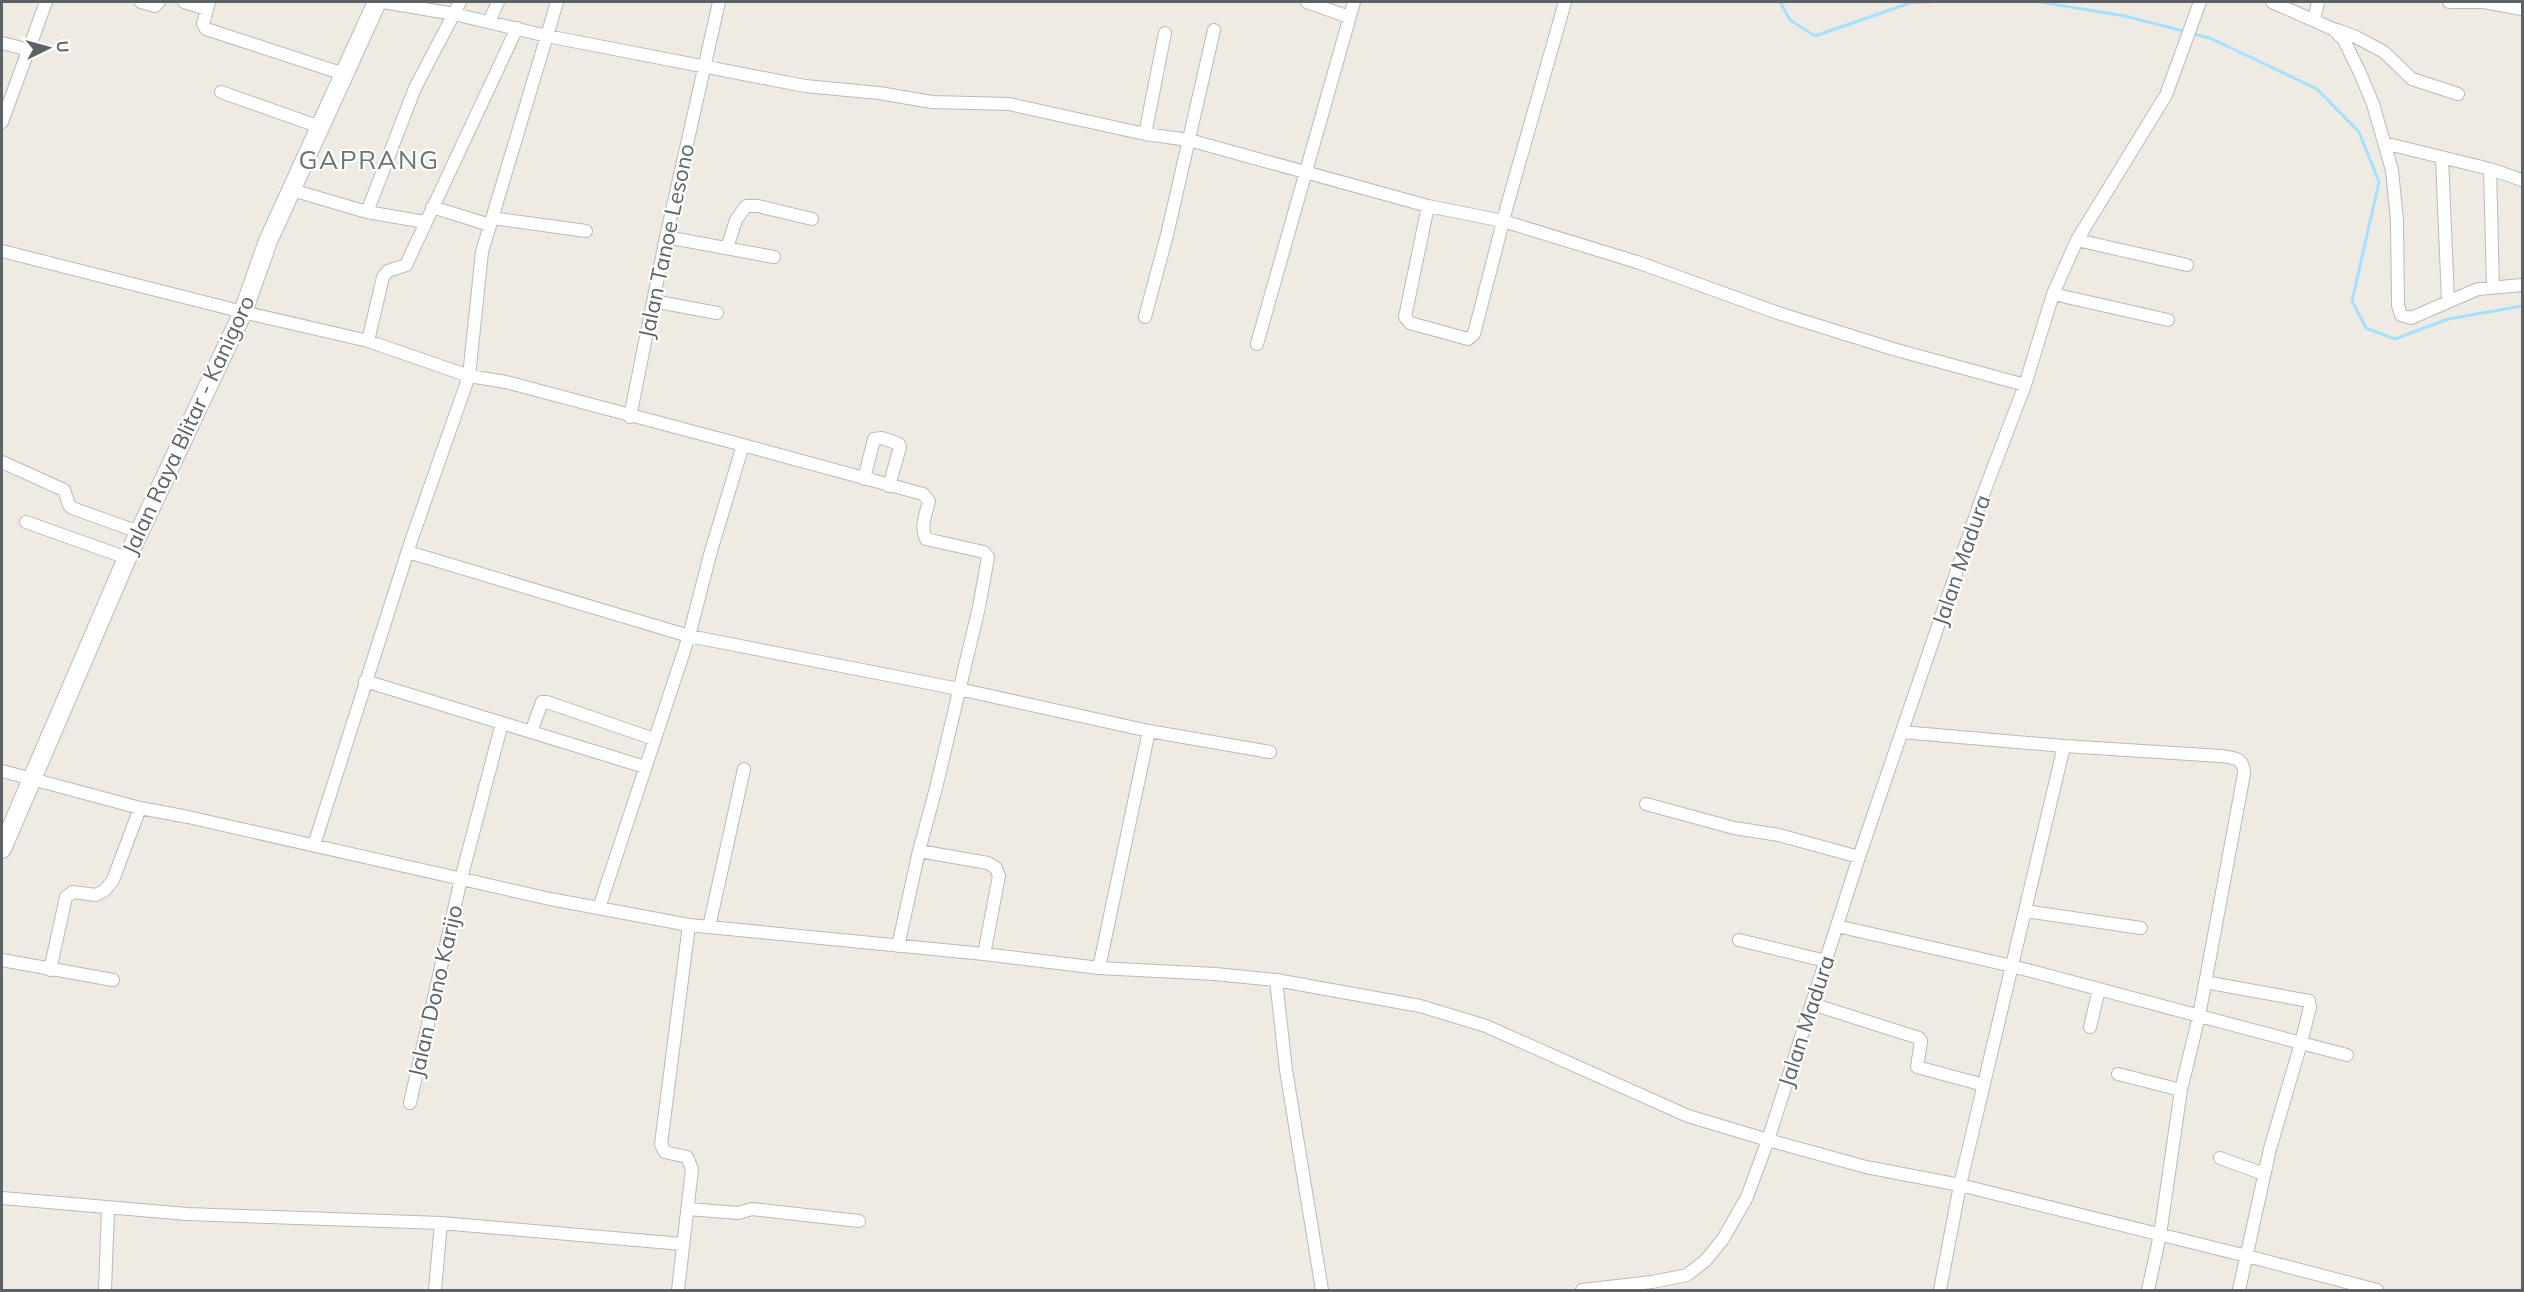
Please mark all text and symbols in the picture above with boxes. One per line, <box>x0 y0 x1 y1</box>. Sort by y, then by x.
north arrow <box>18 18 78 78</box>
text: U <box>52 40 73 53</box>
street label: Jalan Tanoe Lesono <box>632 141 700 341</box>
district label: GAPRANG <box>299 143 439 176</box>
street label: Jalan Raya Blitar - Kanigoro <box>116 291 260 559</box>
street label: Jalan Madura <box>1926 491 1996 629</box>
street label: Jalan Dono Karijo <box>402 902 468 1080</box>
street label: Jalan Madura <box>1772 952 1840 1090</box>

